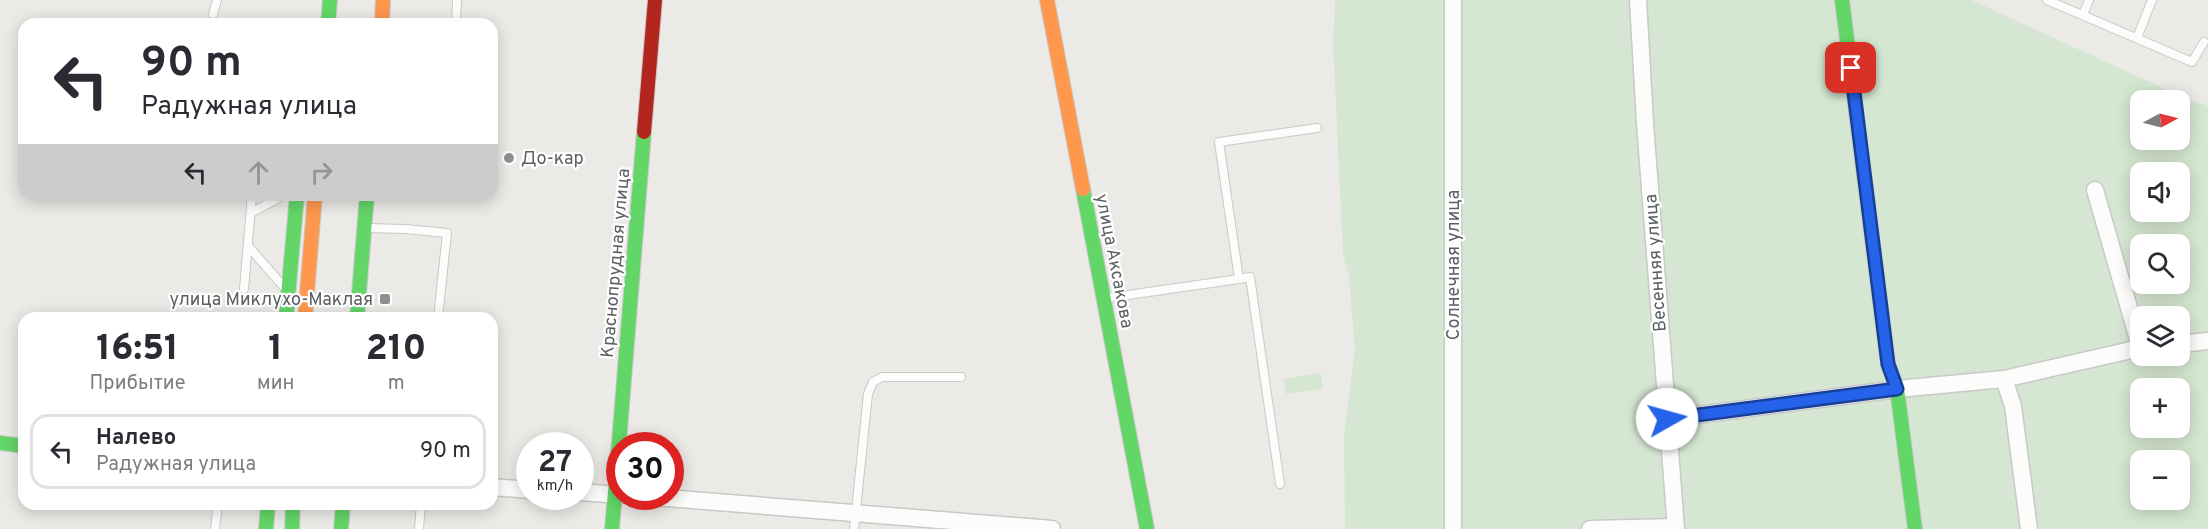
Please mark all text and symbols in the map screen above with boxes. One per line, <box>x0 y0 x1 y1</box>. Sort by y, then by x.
text: 90 m <box>141 38 242 91</box>
icon: left <box>42 42 120 120</box>
pin <box>1825 42 1876 93</box>
icon: arrive <box>1834 51 1867 84</box>
text: Радужная улица <box>141 90 357 124</box>
north arrow <box>2130 90 2190 150</box>
map controls <box>2130 90 2190 510</box>
place label: До-кар <box>521 148 584 171</box>
marker: До-кар <box>502 151 516 165</box>
icon: left <box>179 156 212 189</box>
icon: ahead <box>242 156 275 189</box>
icon: right <box>305 156 338 189</box>
button: sound <box>2130 162 2190 222</box>
street label: Краснопрудная улица <box>597 167 636 359</box>
street label: Солнечная улица <box>1443 190 1466 340</box>
street label: улица Аксакова <box>1089 192 1138 330</box>
street label: Весенняя улица <box>1640 193 1673 333</box>
button: search <box>2130 234 2190 294</box>
place label: улица Миклухо-Маклая <box>169 289 373 312</box>
marker: улица Миклухо-Маклая <box>378 292 392 306</box>
button: layers <box>2130 306 2190 366</box>
text: 16:51 <box>96 327 179 373</box>
text: 1 <box>268 327 283 373</box>
text: 210 <box>366 327 426 373</box>
text: Прибытие <box>90 371 185 397</box>
text: мин <box>257 371 294 397</box>
text: m <box>388 371 405 397</box>
button: + <box>2130 378 2190 438</box>
position arrow <box>1635 387 1699 451</box>
text: Налево <box>96 425 176 452</box>
speed limit sign: 30 <box>606 432 684 510</box>
icon: left <box>45 435 78 468</box>
text: 90 m <box>420 438 471 465</box>
text: 27 <box>538 445 572 482</box>
button: − <box>2130 450 2190 510</box>
text: Радужная улица <box>96 452 256 478</box>
text: km/h <box>537 477 573 496</box>

